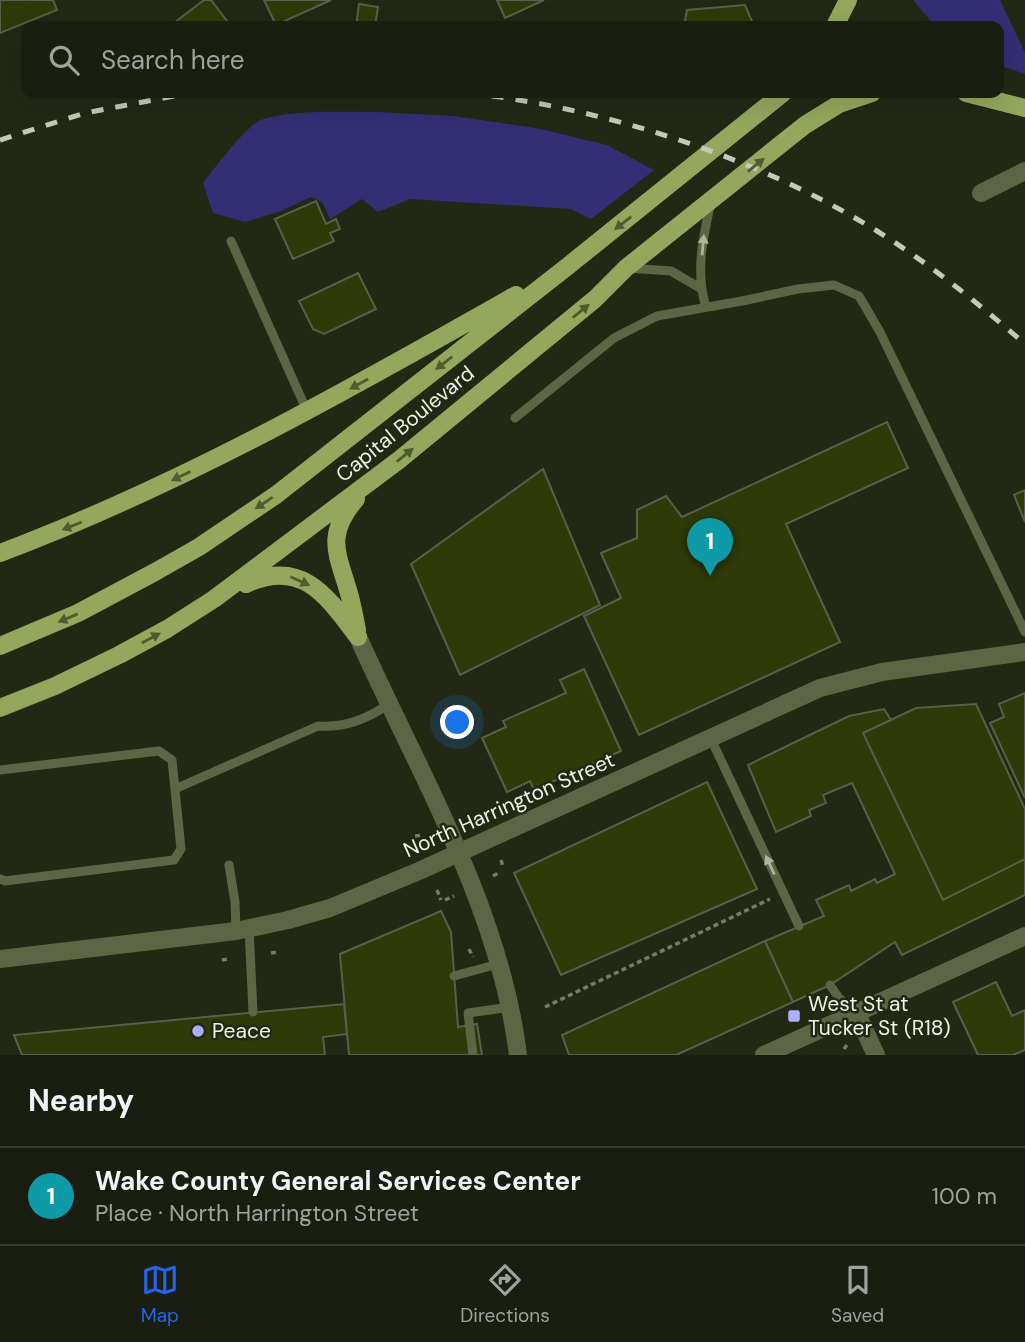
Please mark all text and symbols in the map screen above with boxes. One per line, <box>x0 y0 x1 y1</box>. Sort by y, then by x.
search box <box>21 21 1004 98</box>
icon: search <box>45 41 83 79</box>
text: Search here <box>101 43 244 77</box>
one-way arrow <box>747 158 764 173</box>
one-way arrow <box>614 215 632 230</box>
one-way arrow <box>697 233 708 255</box>
one-way arrow <box>572 303 590 318</box>
one-way arrow <box>435 356 453 370</box>
street label: Capital Boulevard <box>330 359 480 489</box>
one-way arrow <box>350 378 369 390</box>
one-way arrow <box>397 448 414 463</box>
one-way arrow <box>171 470 191 481</box>
one-way arrow <box>255 496 274 509</box>
pin: 1 <box>687 518 733 576</box>
one-way arrow <box>61 520 82 531</box>
one-way arrow <box>290 575 310 587</box>
one-way arrow <box>58 612 79 623</box>
one-way arrow <box>141 632 160 644</box>
your location <box>440 705 474 739</box>
street label: North Harrington Street <box>399 746 619 864</box>
one-way arrow <box>764 854 775 875</box>
place label: West St at Tucker St (R18) <box>808 990 951 1042</box>
marker: West St at Tucker St (R18) <box>786 1008 802 1024</box>
place label: Peace <box>212 1017 271 1045</box>
marker: Peace <box>190 1023 206 1039</box>
text: Nearby <box>28 1081 134 1120</box>
text: Wake County General Services Center <box>95 1164 581 1198</box>
text: 1 <box>47 1181 55 1211</box>
text: 100 m <box>932 1181 997 1211</box>
text: Place · North Harrington Street <box>95 1198 419 1228</box>
tab: Map <box>141 1261 179 1328</box>
tab: Directions <box>460 1261 550 1328</box>
tab: Saved <box>831 1261 884 1328</box>

